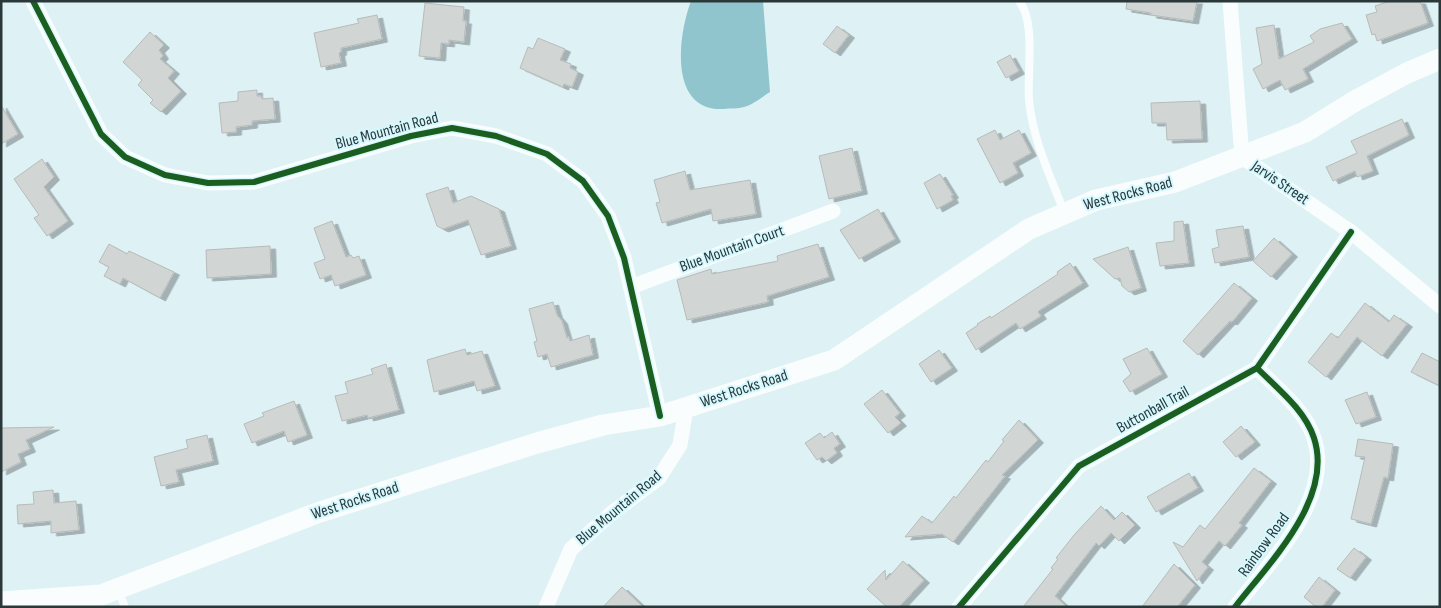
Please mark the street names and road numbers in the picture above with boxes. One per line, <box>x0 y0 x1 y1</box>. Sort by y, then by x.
street label: Blue Mountain Road <box>334 108 440 154</box>
street label: Jarvis Street <box>1247 156 1313 209</box>
street label: West Rocks Road <box>1082 173 1174 215</box>
street label: Blue Mountain Court <box>677 221 787 277</box>
street label: West Rocks Road <box>698 366 790 412</box>
street label: Buttonball Trail <box>1113 382 1193 438</box>
street label: Blue Mountain Road <box>572 467 666 549</box>
street label: West Rocks Road <box>309 478 401 524</box>
street label: Rainbow Road <box>1234 509 1294 581</box>

